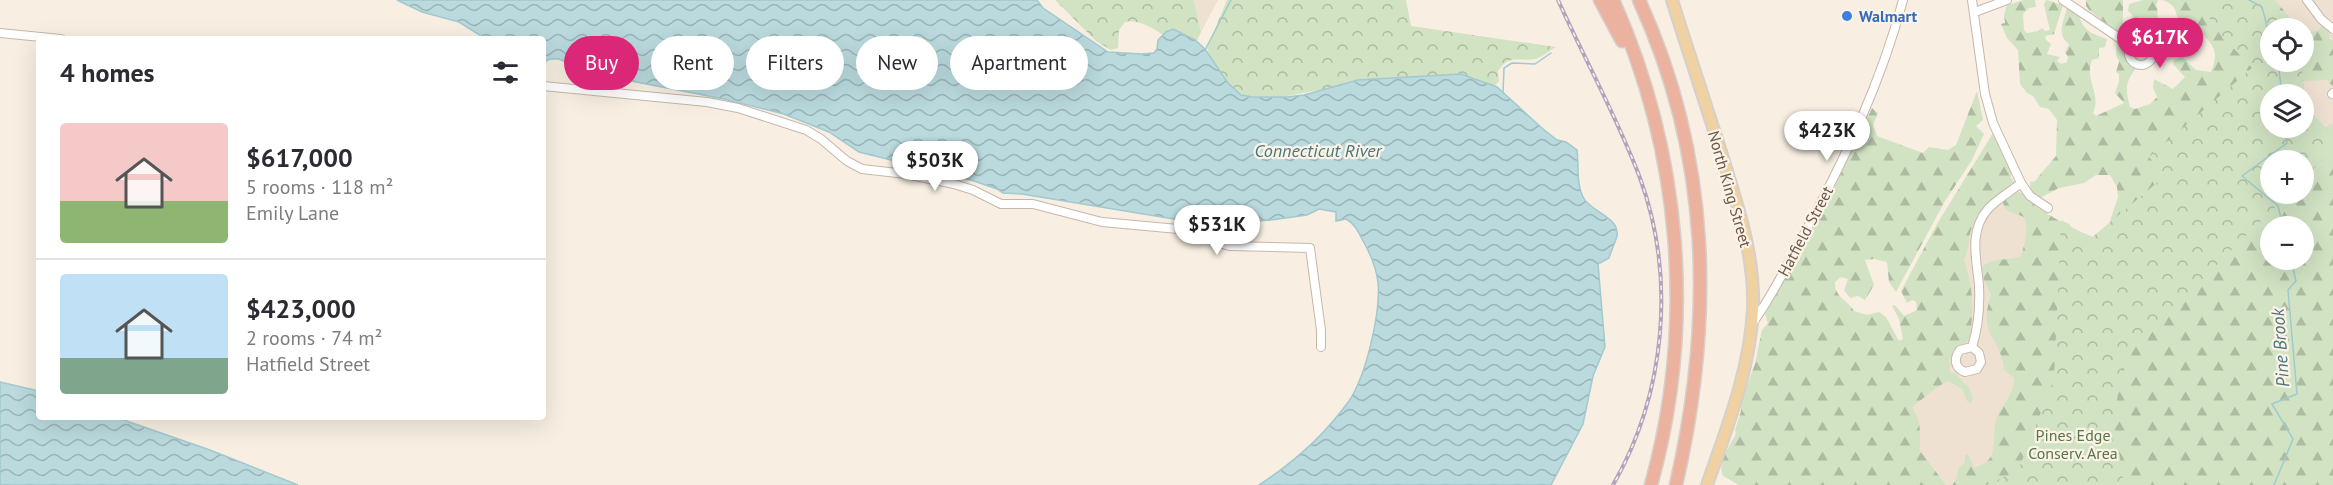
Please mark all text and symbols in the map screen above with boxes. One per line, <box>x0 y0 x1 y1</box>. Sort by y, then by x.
place label: Walmart <box>1859 6 1918 26</box>
marker: Walmart <box>1840 9 1854 23</box>
pin: $617K <box>2118 18 2202 69</box>
map controls <box>2260 18 2314 270</box>
button: locate <box>2260 18 2314 72</box>
text: $617K <box>2131 24 2189 50</box>
chip: Buy <box>564 36 639 90</box>
chip: Rent <box>651 36 734 90</box>
chip: Filters <box>746 36 844 90</box>
chip: New <box>856 36 938 90</box>
chip: Apartment <box>950 36 1088 90</box>
text: 4 homes <box>60 56 155 89</box>
icon: filters <box>489 56 522 89</box>
button: layers <box>2260 84 2314 138</box>
pin: $423K <box>1785 111 1869 162</box>
text: $423K <box>1798 117 1856 143</box>
street label: North King Street <box>1704 128 1756 250</box>
water label: Connecticut River <box>1255 139 1383 162</box>
text: $617,000 <box>246 141 353 174</box>
pin: $503K <box>893 141 977 192</box>
icon: home <box>108 147 180 219</box>
text: $503K <box>906 147 964 173</box>
button: + <box>2260 150 2314 204</box>
text: 5 rooms · 118 m² <box>246 174 393 200</box>
street label: Hatfield Street <box>1773 182 1837 280</box>
text: Emily Lane <box>246 200 339 226</box>
pin: $531K <box>1175 205 1259 256</box>
text: $531K <box>1188 211 1246 237</box>
button: − <box>2260 216 2314 270</box>
text: $423,000 <box>246 292 356 325</box>
icon: home <box>108 298 180 370</box>
water label: Pine Brook <box>2266 307 2294 388</box>
text: 2 rooms · 74 m² <box>246 325 382 351</box>
text: Hatfield Street <box>246 351 370 377</box>
park label: Pines Edge Conserv. Area <box>2028 425 2118 463</box>

